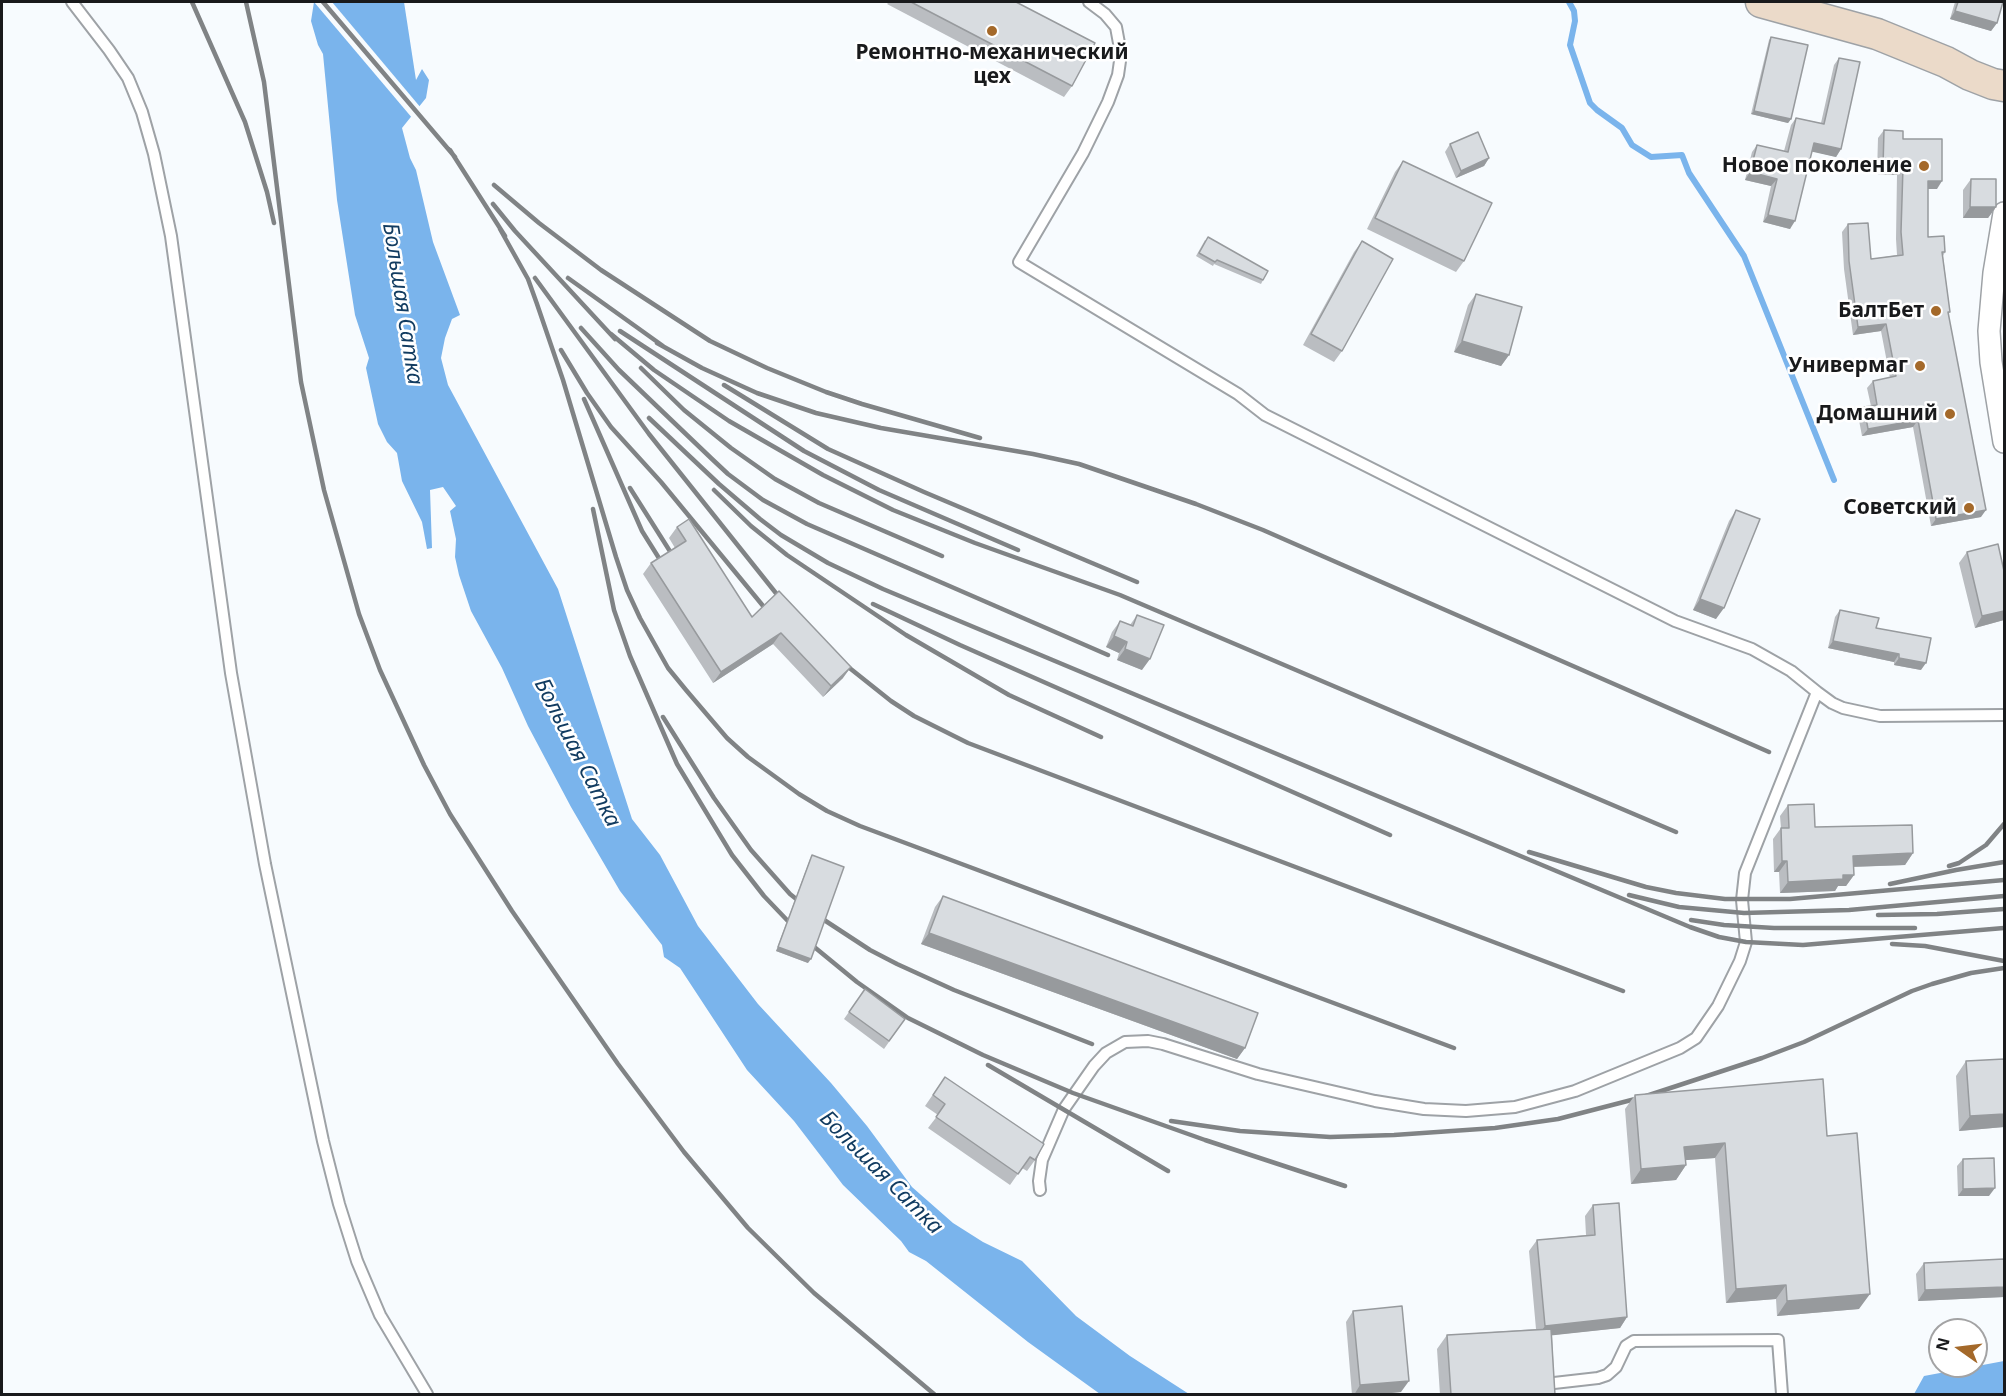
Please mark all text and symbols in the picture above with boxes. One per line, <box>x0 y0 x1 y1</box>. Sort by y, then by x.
marker: Ремонтно-механический цех <box>985 24 999 38</box>
place label: Ремонтно-механический цех <box>855 40 1129 90</box>
place label: Новое поколение <box>1722 153 1912 179</box>
marker: Новое поколение <box>1917 159 1931 173</box>
water label: Большая Сатка <box>376 221 428 387</box>
place label: БалтБет <box>1838 298 1924 324</box>
marker: БалтБет <box>1929 304 1943 318</box>
place label: Универмаг <box>1789 353 1908 379</box>
marker: Универмаг <box>1913 359 1927 373</box>
place label: Домашний <box>1816 401 1938 427</box>
marker: Домашний <box>1943 407 1957 421</box>
place label: Советский <box>1843 495 1957 521</box>
marker: Советский <box>1962 501 1976 515</box>
water label: Большая Сатка <box>528 674 626 832</box>
water label: Большая Сатка <box>814 1106 948 1240</box>
north arrow <box>1928 1318 1988 1378</box>
text: N <box>1930 1335 1955 1353</box>

